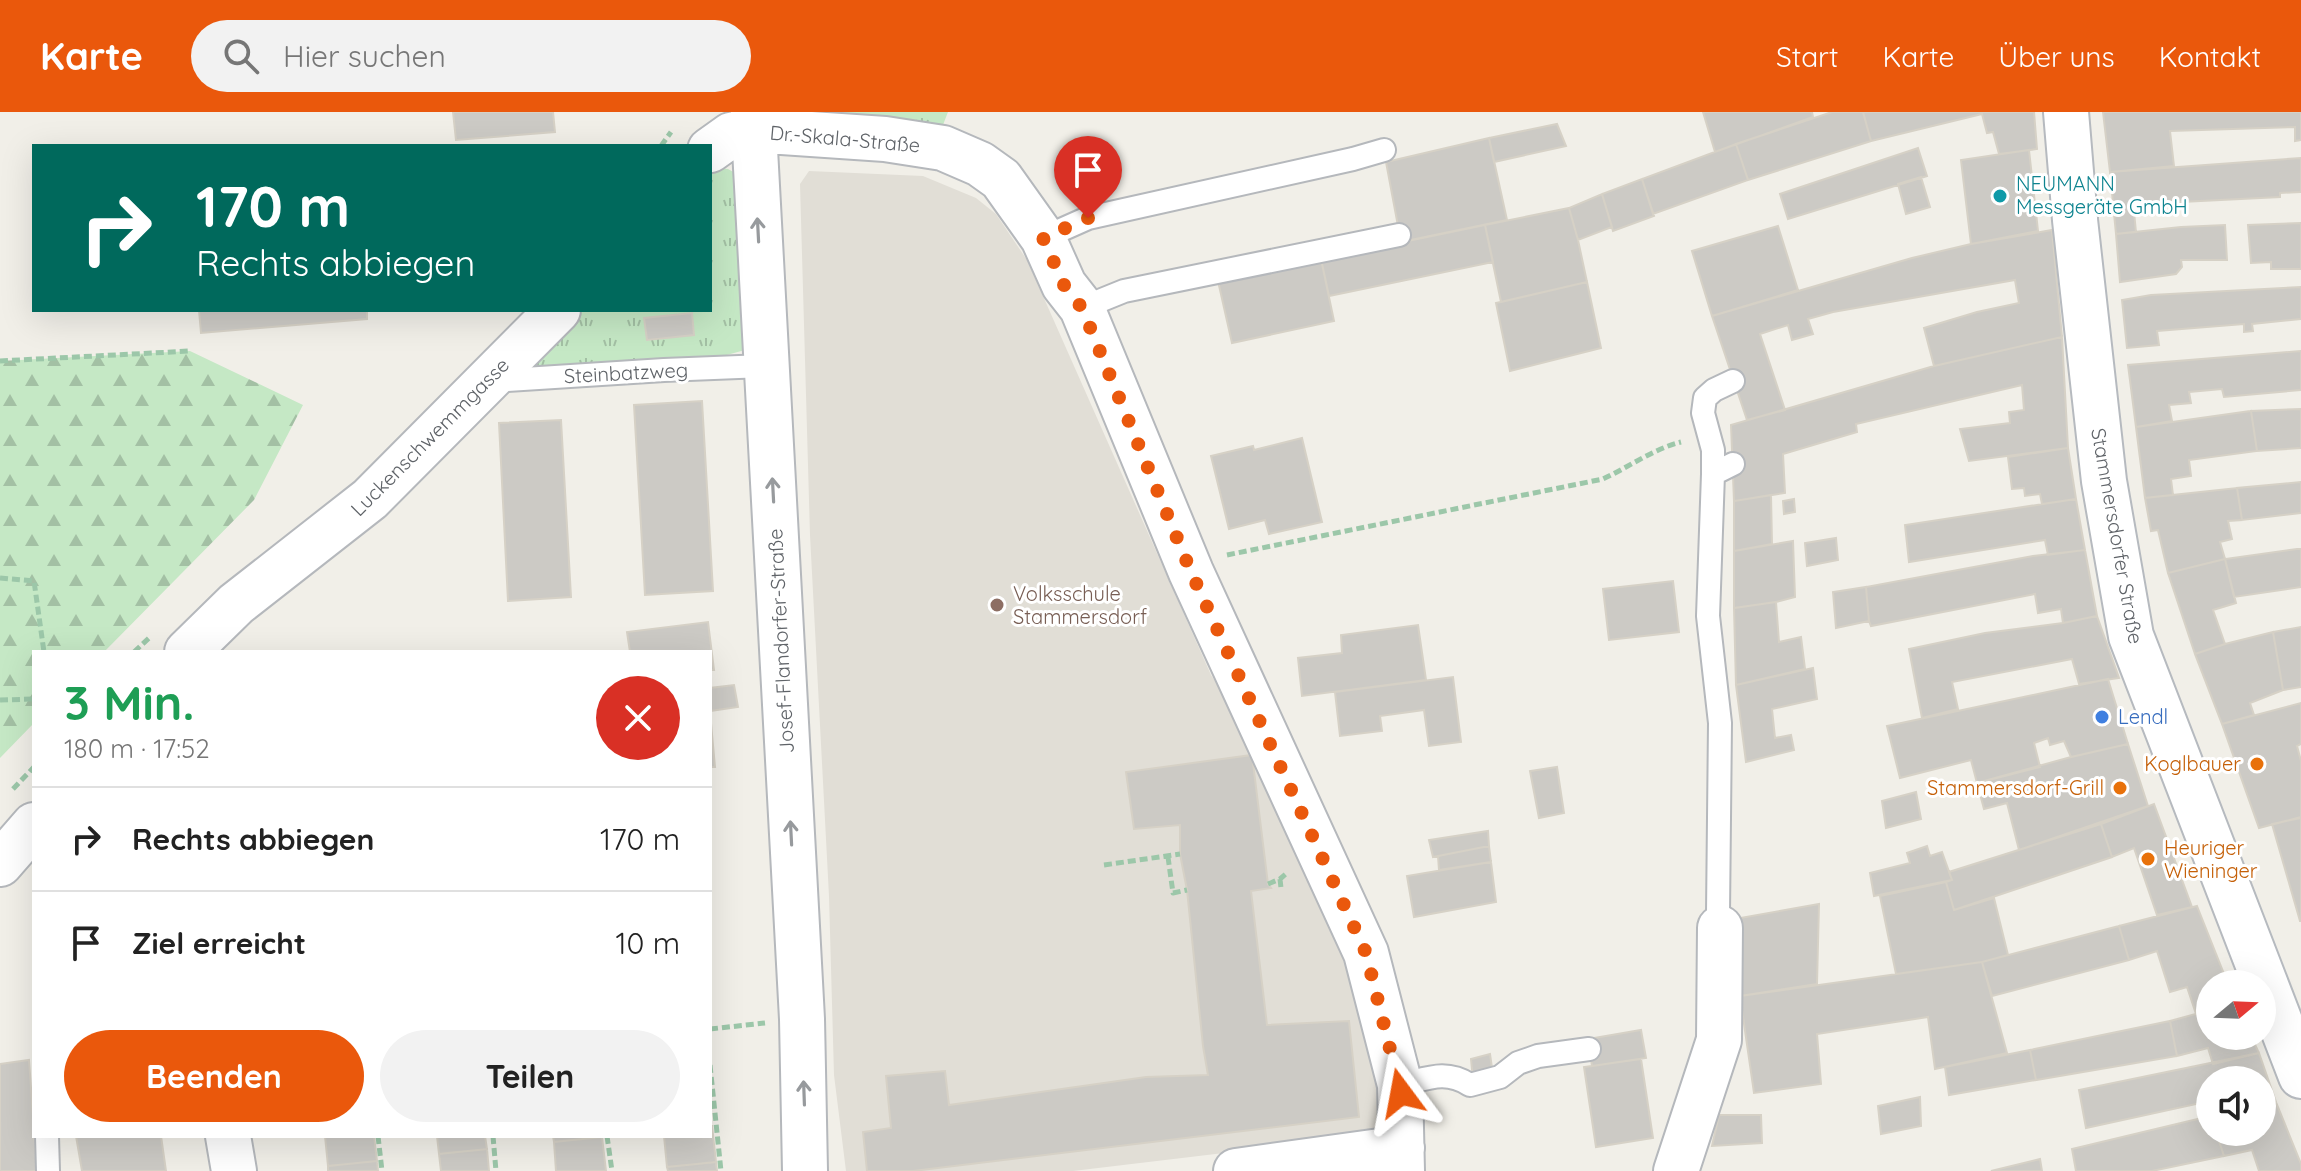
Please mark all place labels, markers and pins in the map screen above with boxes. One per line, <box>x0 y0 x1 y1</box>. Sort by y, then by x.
pin <box>1054 136 1122 218</box>
place label: NEUMANN Messgeräte GmbH <box>2016 171 2188 219</box>
marker: NEUMANN Messgeräte GmbH <box>1991 187 2009 205</box>
place label: Volksschule Stammersdorf <box>1013 581 1147 629</box>
marker: Volksschule Stammersdorf <box>988 596 1006 614</box>
place label: Lendl <box>2118 704 2168 729</box>
marker: Lendl <box>2093 708 2111 726</box>
place label: Koglbauer <box>2144 751 2241 776</box>
marker: Koglbauer <box>2248 755 2266 773</box>
place label: Stammersdorf-Grill <box>1927 775 2104 800</box>
marker: Stammersdorf-Grill <box>2111 779 2129 797</box>
place label: Heuriger Wieninger <box>2164 835 2258 883</box>
marker: Heuriger Wieninger <box>2139 850 2157 868</box>

